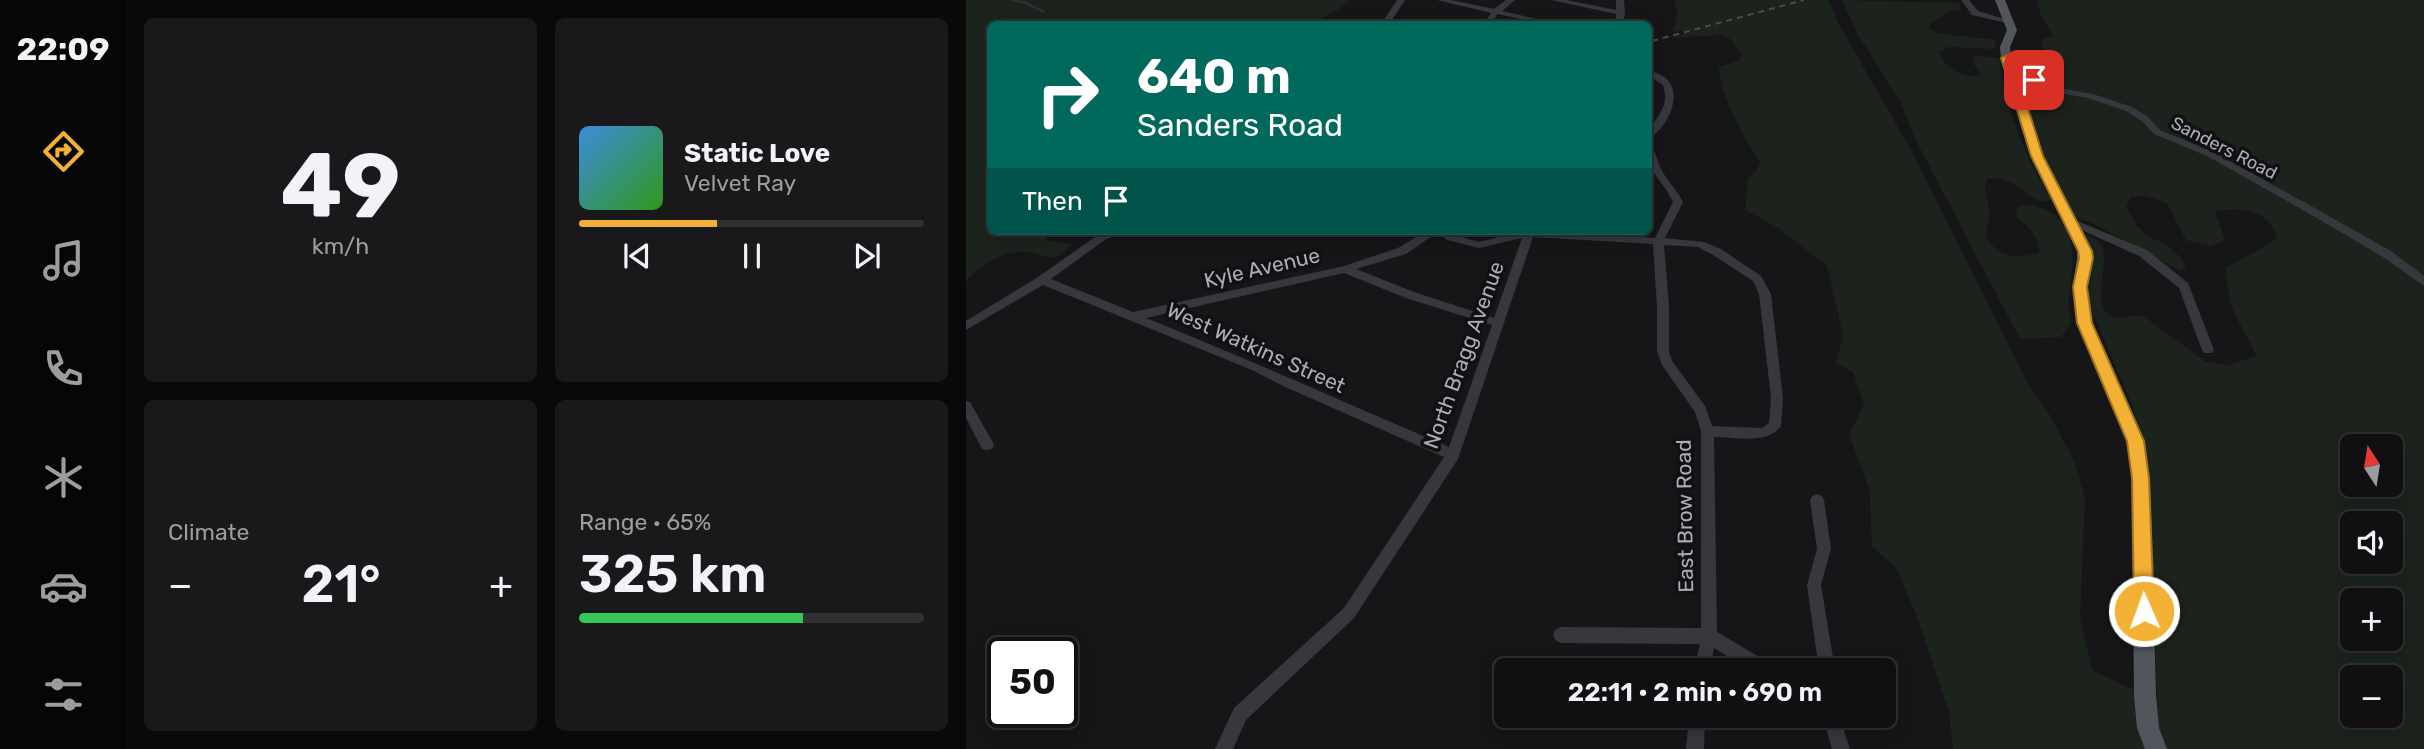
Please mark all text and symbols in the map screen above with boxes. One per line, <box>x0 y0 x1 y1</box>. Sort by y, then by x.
text: 22:09 <box>16 30 110 68</box>
text: 640 m <box>1137 47 1291 105</box>
icon: right <box>1022 49 1113 140</box>
pin <box>2004 50 2064 110</box>
icon: arrive <box>2015 61 2053 99</box>
text: Sanders Road <box>1137 106 1343 144</box>
street label: Sanders Road <box>2167 112 2281 184</box>
icon: directions <box>39 127 88 176</box>
text: 49 <box>280 132 401 240</box>
text: Static Love <box>684 138 830 169</box>
text: Velvet Ray <box>684 169 796 197</box>
icon: arrive <box>1097 182 1135 220</box>
text: Then <box>1022 186 1083 217</box>
text: km/h <box>312 232 369 260</box>
icon: music <box>39 236 88 285</box>
icon: previous <box>618 237 656 275</box>
icon: pause <box>733 237 771 275</box>
icon: next <box>848 237 886 275</box>
street label: Kyle Avenue <box>1202 242 1322 293</box>
street label: North Bragg Avenue <box>1418 258 1509 452</box>
street label: West Watkins Street <box>1163 297 1350 398</box>
icon: phone <box>39 344 88 393</box>
north arrow <box>2340 434 2403 497</box>
map controls <box>2340 434 2403 728</box>
street label: East Brow Road <box>1671 439 1698 593</box>
icon: climate <box>39 453 88 502</box>
text: Range · 65% <box>579 508 711 536</box>
button: sound <box>2340 511 2403 574</box>
text: Climate <box>168 518 249 546</box>
text: 325 km <box>579 543 767 605</box>
text: 21° <box>302 553 380 615</box>
icon: car <box>39 562 88 611</box>
text: − <box>168 562 193 608</box>
text: + <box>489 562 513 608</box>
position arrow <box>2107 574 2181 648</box>
button: + <box>2340 588 2403 651</box>
speed limit sign: 50 <box>987 637 1078 728</box>
button: − <box>2340 665 2403 728</box>
icon: filters <box>39 670 88 719</box>
text: 22:11 · 2 min · 690 m <box>1568 677 1822 708</box>

